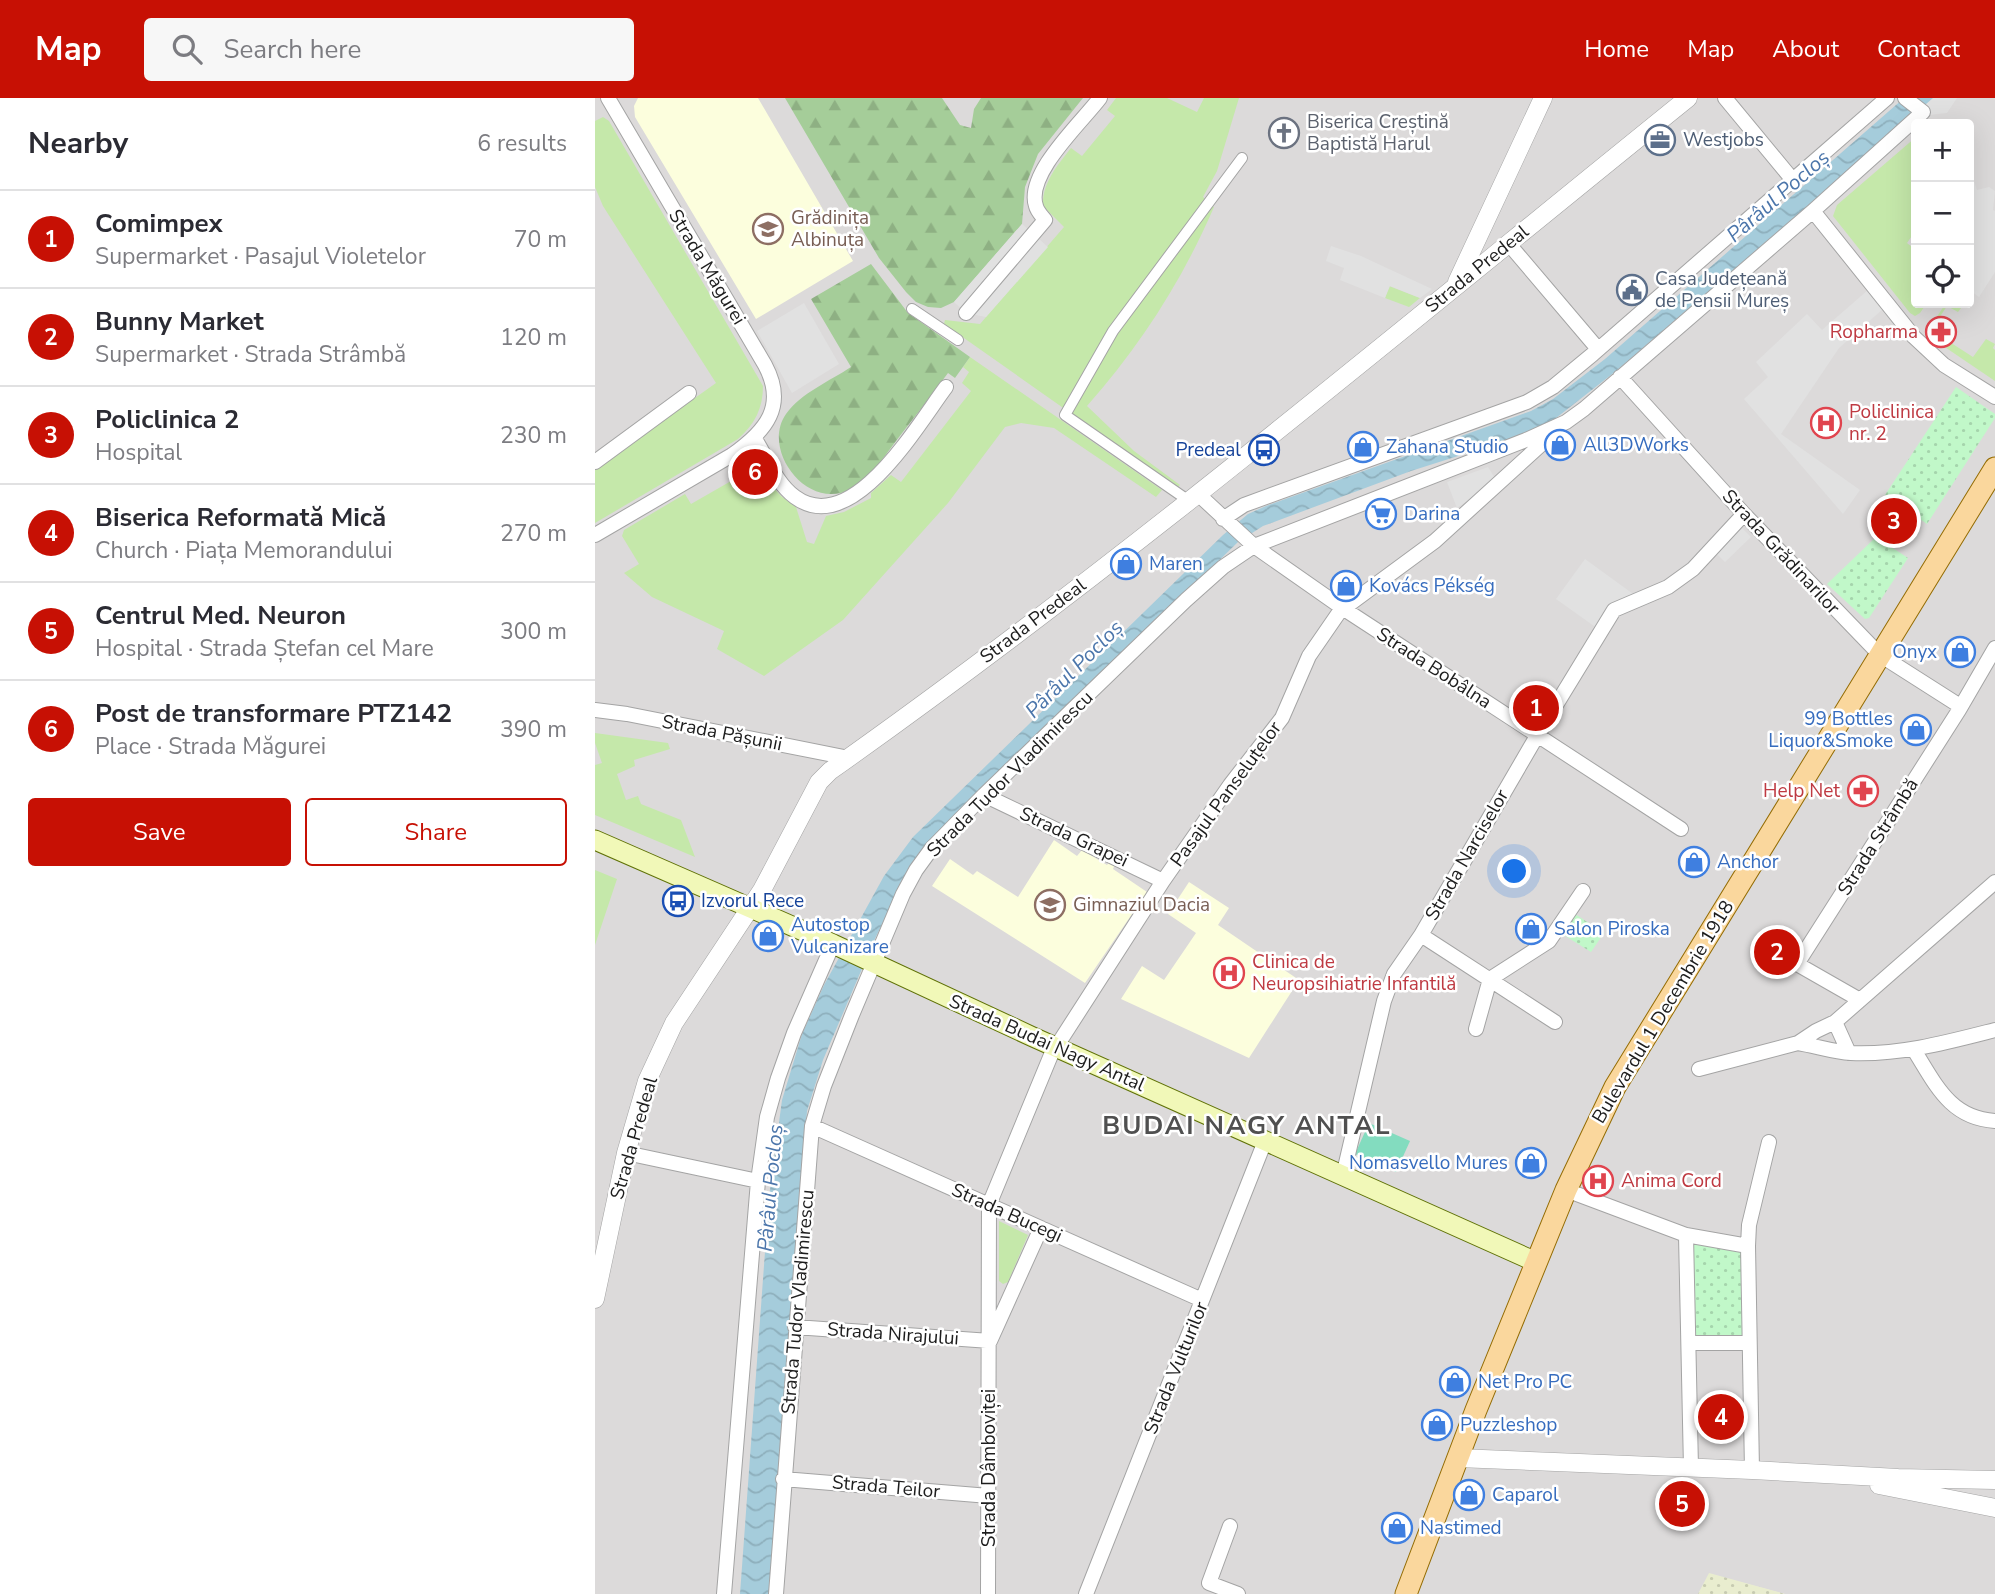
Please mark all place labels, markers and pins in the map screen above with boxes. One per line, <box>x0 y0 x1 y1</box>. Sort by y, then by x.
place label: Biserica Creștină Baptistă Harul <box>1307 109 1449 157</box>
church icon: Biserica Creștină Baptistă Harul <box>1267 116 1301 150</box>
office icon: Westjobs <box>1643 123 1677 157</box>
place label: Westjobs <box>1683 127 1764 153</box>
place label: Grădinița Albinuța <box>791 205 869 253</box>
school or university icon: Grădinița Albinuța <box>751 212 785 246</box>
place label: Casa Județeană de Pensii Mureș <box>1655 266 1789 314</box>
public building icon: Casa Județeană de Pensii Mureș <box>1615 273 1649 307</box>
pharmacy icon: Ropharma <box>1924 315 1958 349</box>
place label: Ropharma <box>1830 319 1918 345</box>
place label: Policlinica nr. 2 <box>1849 399 1934 447</box>
hospital icon: Policlinica nr. 2 <box>1809 406 1843 440</box>
shop icon: All3DWorks <box>1543 428 1577 462</box>
shop icon: Zahana Studio <box>1346 430 1380 464</box>
place label: All3DWorks <box>1583 432 1689 458</box>
bus stop icon: Predeal <box>1247 433 1281 467</box>
place label: Zahana Studio <box>1386 434 1509 460</box>
place label: Predeal <box>1175 437 1241 463</box>
pin: 6 <box>732 446 778 498</box>
pin: 3 <box>1871 495 1917 547</box>
supermarket icon: Darina <box>1364 497 1398 531</box>
place label: Darina <box>1404 501 1460 527</box>
shop icon: Maren <box>1109 547 1143 581</box>
place label: Maren <box>1149 551 1203 577</box>
shop icon: Kovács Pékség <box>1329 569 1363 603</box>
place label: Kovács Pékség <box>1369 573 1495 599</box>
shop icon: Onyx <box>1943 635 1977 669</box>
place label: Onyx <box>1892 639 1937 665</box>
pin: 1 <box>1513 682 1559 734</box>
place label: 99 Bottles Liquor&Smoke <box>1768 706 1893 754</box>
shop icon: 99 Bottles Liquor&Smoke <box>1899 713 1933 747</box>
pharmacy icon: Help Net <box>1846 774 1880 808</box>
place label: Help Net <box>1763 778 1840 804</box>
shop icon: Anchor <box>1677 845 1711 879</box>
place label: Anchor <box>1717 849 1779 875</box>
bus stop icon: Izvorul Rece <box>661 884 695 918</box>
place label: Izvorul Rece <box>701 888 804 914</box>
school or university icon: Gimnaziul Dacia <box>1033 888 1067 922</box>
place label: Gimnaziul Dacia <box>1073 892 1210 918</box>
place label: Autostop Vulcanizare <box>790 912 889 960</box>
shop icon: Salon Piroska <box>1514 912 1548 946</box>
place label: Salon Piroska <box>1554 916 1670 942</box>
shop icon: Autostop Vulcanizare <box>751 919 785 953</box>
pin: 2 <box>1754 926 1800 978</box>
place label: Clinica de Neuropsihiatrie Infantilă <box>1252 949 1456 997</box>
hospital icon: Clinica de Neuropsihiatrie Infantilă <box>1212 956 1246 990</box>
shop icon: Nomasvello Mures <box>1514 1146 1548 1180</box>
place label: Nomasvello Mures <box>1349 1150 1508 1176</box>
hospital icon: Anima Cord <box>1581 1164 1615 1198</box>
place label: Anima Cord <box>1621 1168 1722 1194</box>
shop icon: Net Pro PC <box>1438 1365 1472 1399</box>
place label: Net Pro PC <box>1478 1369 1572 1395</box>
pin: 4 <box>1698 1391 1744 1443</box>
shop icon: Puzzleshop <box>1420 1408 1454 1442</box>
place label: Puzzleshop <box>1460 1412 1557 1438</box>
shop icon: Caparol <box>1452 1478 1486 1512</box>
pin: 5 <box>1659 1478 1705 1530</box>
place label: Caparol <box>1492 1482 1559 1508</box>
shop icon: Nastimed <box>1380 1511 1414 1545</box>
place label: Nastimed <box>1420 1515 1502 1541</box>

